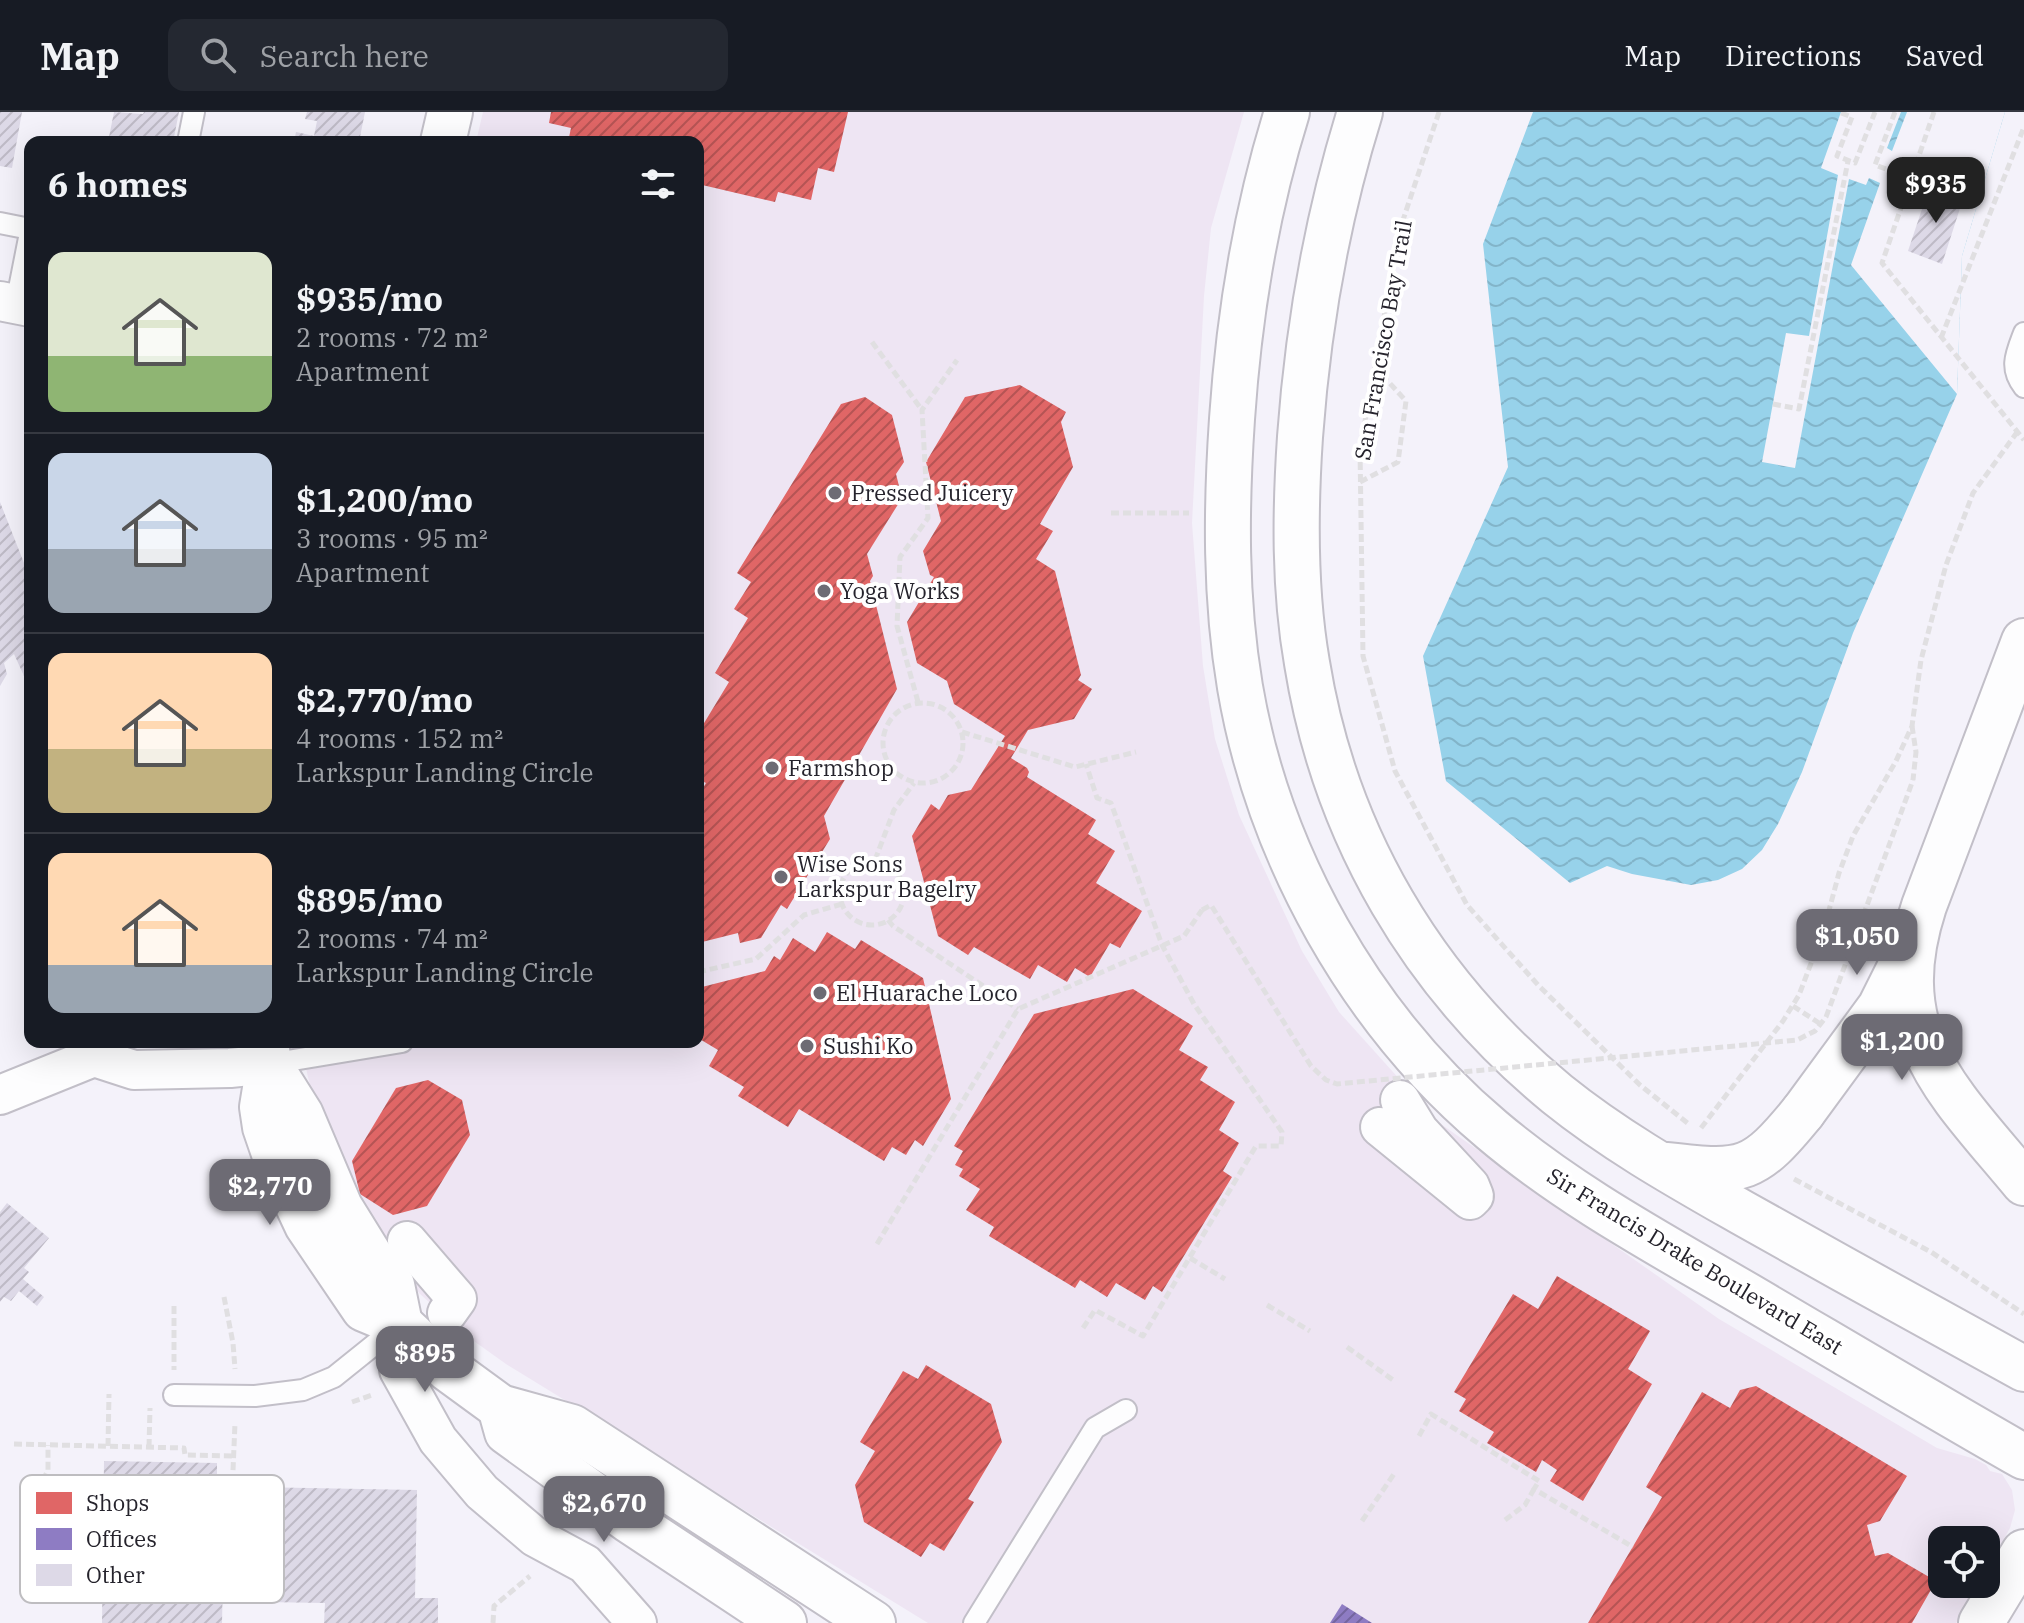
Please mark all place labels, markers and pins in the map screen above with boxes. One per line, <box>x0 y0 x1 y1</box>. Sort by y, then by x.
pin: $935 <box>1889 157 1983 225</box>
place label: Pressed Juicery <box>851 478 1014 507</box>
marker: Pressed Juicery <box>826 484 844 502</box>
place label: Yoga Works <box>840 576 960 605</box>
marker: Yoga Works <box>815 582 833 600</box>
place label: Farmshop <box>788 753 894 782</box>
marker: Farmshop <box>763 759 781 777</box>
place label: Wise Sons Larkspur Bagelry <box>797 849 977 903</box>
marker: Wise Sons Larkspur Bagelry <box>772 868 790 886</box>
pin: $1,050 <box>1792 909 1922 977</box>
place label: El Huarache Loco <box>836 978 1018 1007</box>
marker: El Huarache Loco <box>811 984 829 1002</box>
pin: $1,200 <box>1837 1014 1967 1082</box>
place label: Sushi Ko <box>823 1031 913 1060</box>
marker: Sushi Ko <box>798 1037 816 1055</box>
pin: $2,770 <box>205 1159 335 1227</box>
pin: $895 <box>378 1326 472 1394</box>
pin: $2,670 <box>539 1476 669 1544</box>

